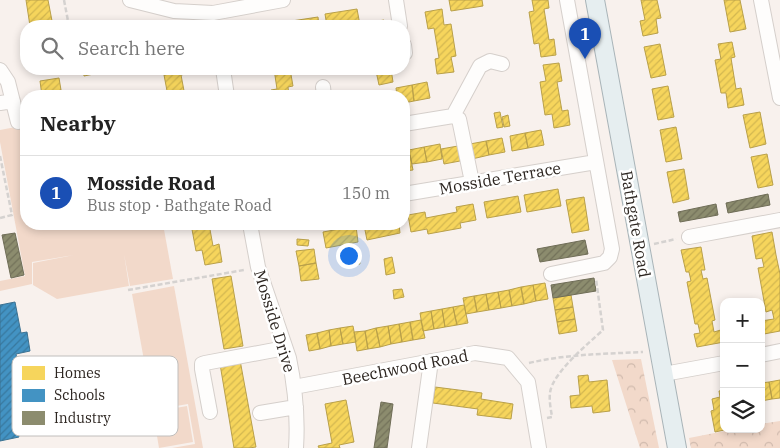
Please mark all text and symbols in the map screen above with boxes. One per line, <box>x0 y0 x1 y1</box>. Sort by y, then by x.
pin: 1 <box>569 18 601 59</box>
search box <box>20 20 410 75</box>
icon: search <box>38 34 66 62</box>
text: Search here <box>78 36 185 60</box>
text: Nearby <box>40 109 116 137</box>
street label: Mosside Terrace <box>437 157 563 199</box>
street label: Bathgate Road <box>617 169 655 279</box>
text: Mosside Road <box>87 171 215 195</box>
text: 1 <box>51 183 61 203</box>
text: 150 m <box>342 183 390 203</box>
text: Bus stop · Bathgate Road <box>87 195 272 215</box>
your location <box>336 243 362 269</box>
street label: Mosside Drive <box>250 267 300 375</box>
map controls <box>720 298 765 433</box>
button: + <box>720 298 765 343</box>
button: − <box>720 343 765 388</box>
street label: Beechwood Road <box>340 345 470 389</box>
legend <box>12 356 178 436</box>
text: Homes <box>54 364 101 382</box>
text: Schools <box>54 386 105 404</box>
button: layers <box>720 388 765 433</box>
text: Industry <box>54 409 111 427</box>

